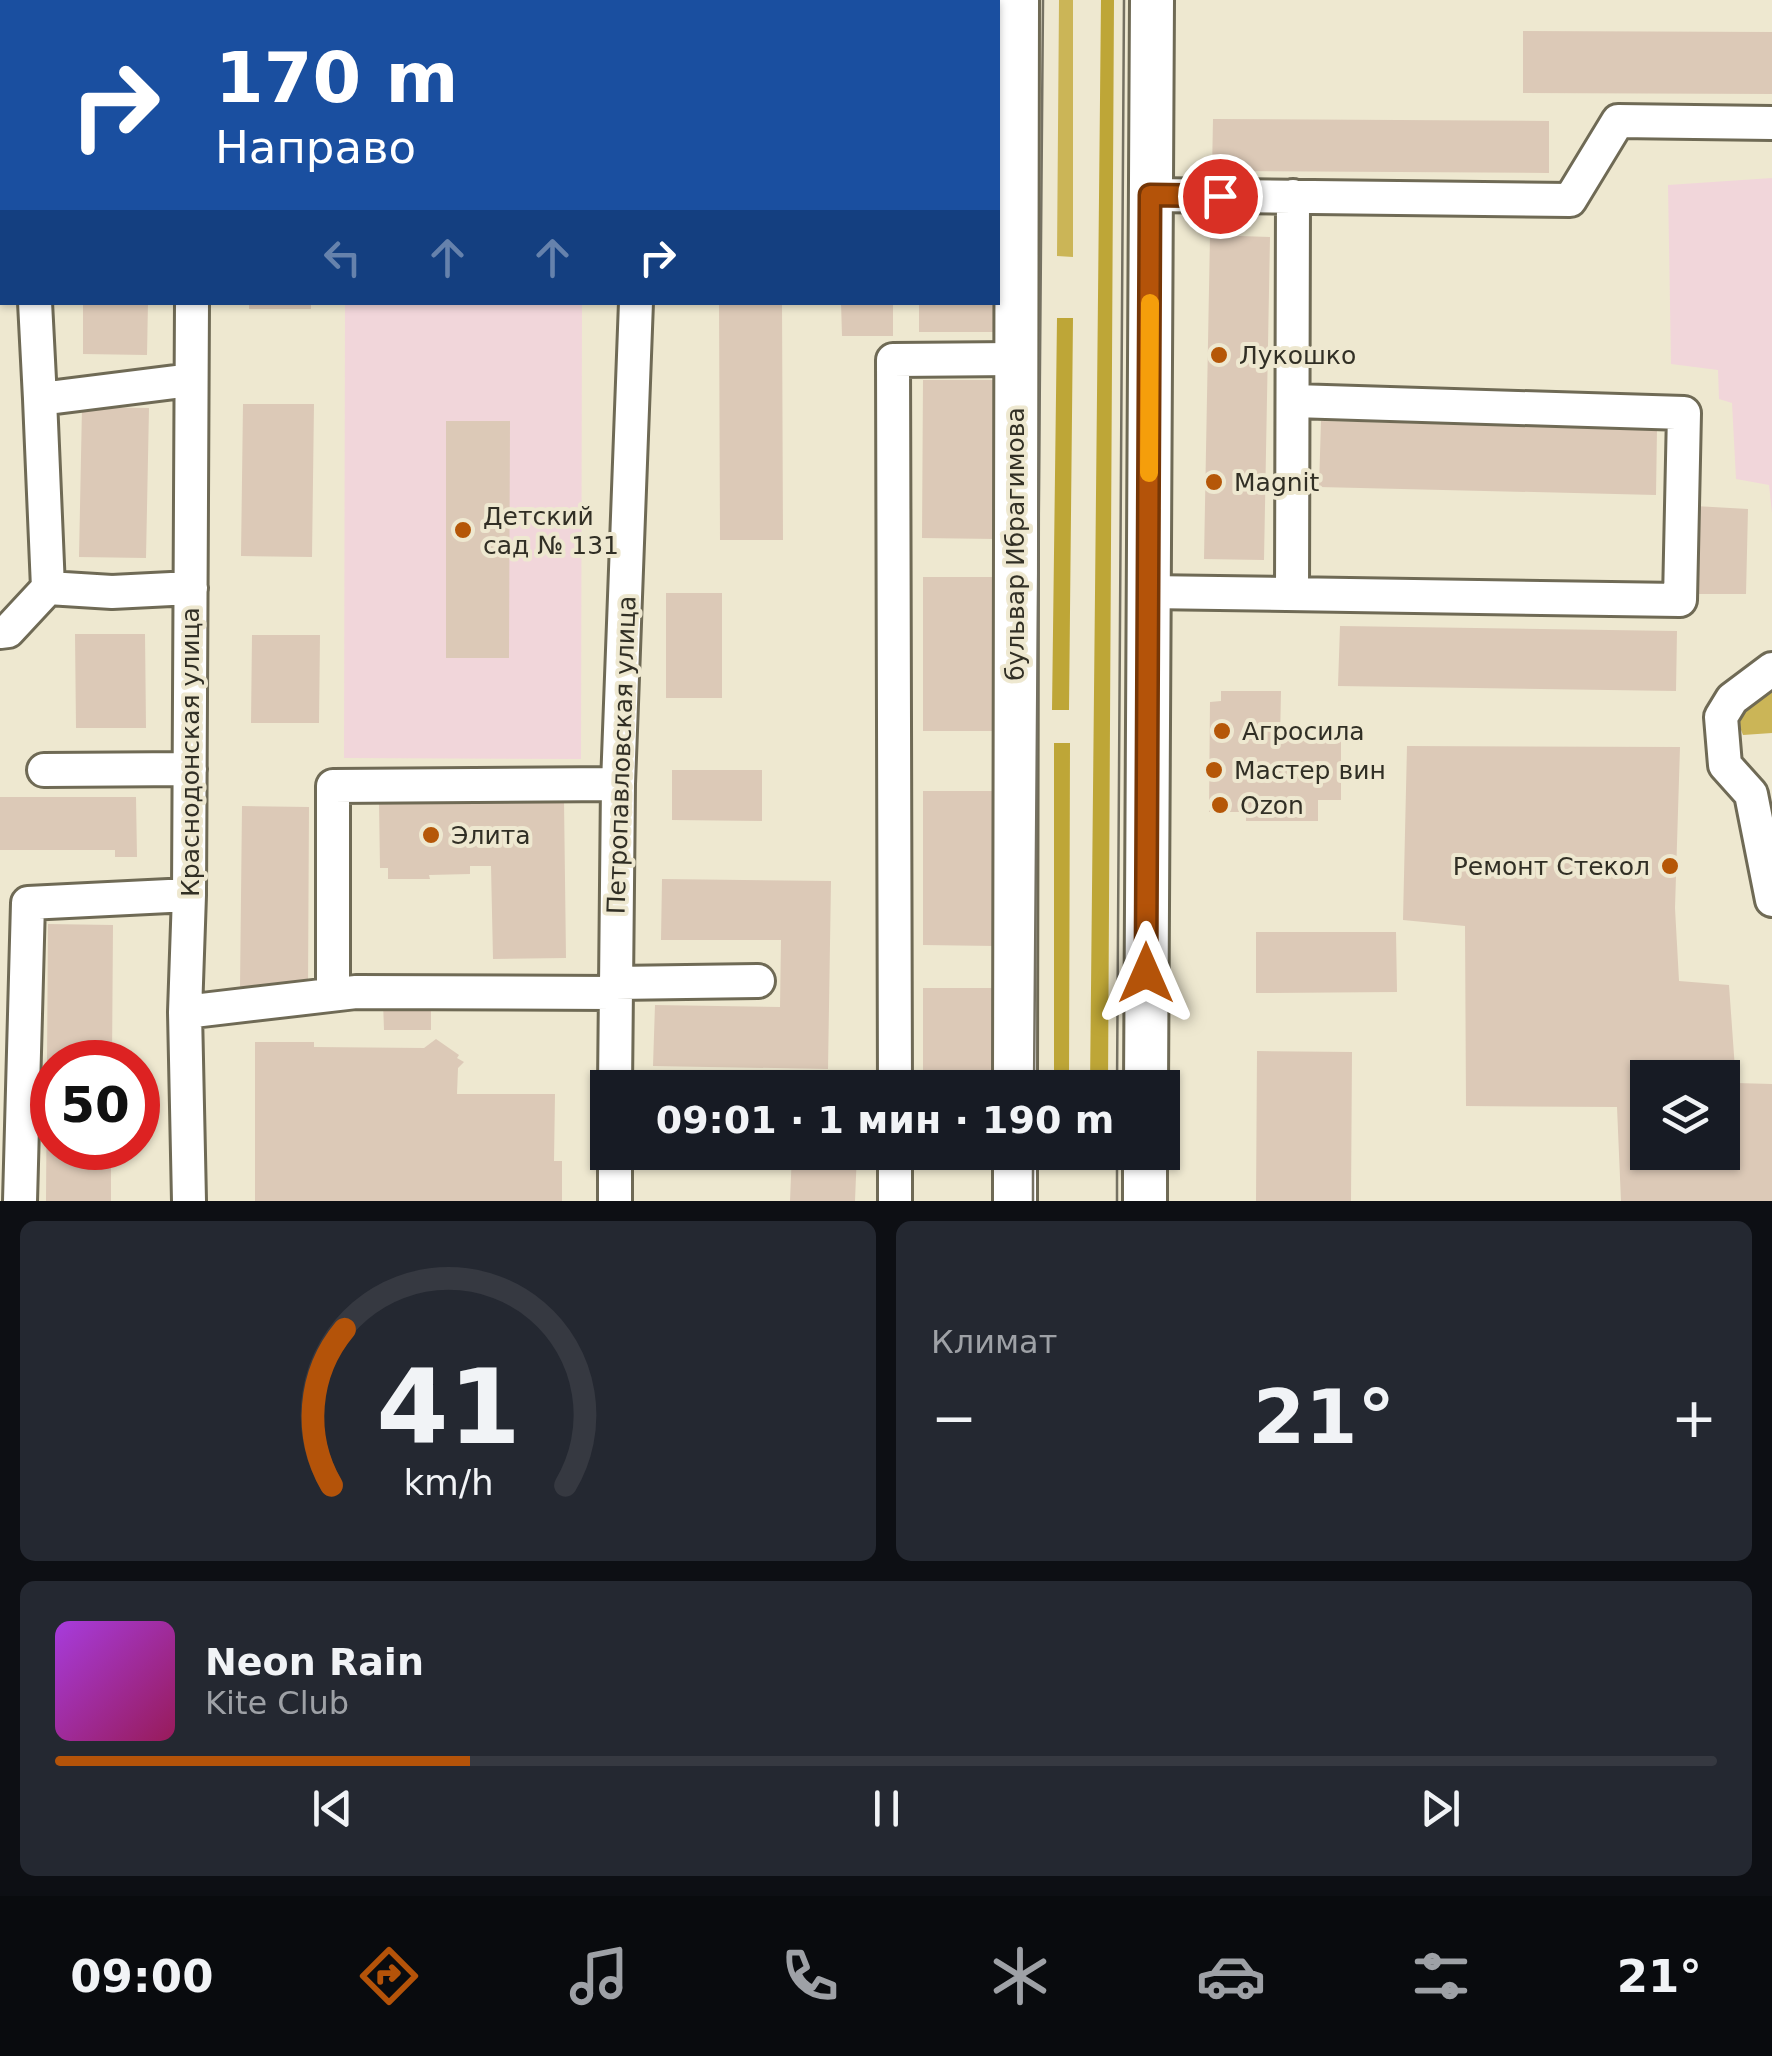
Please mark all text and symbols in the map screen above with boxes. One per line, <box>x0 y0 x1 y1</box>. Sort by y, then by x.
text: 170 m <box>215 37 458 119</box>
icon: right <box>50 40 180 170</box>
text: Направо <box>215 121 416 174</box>
pin <box>1178 154 1263 239</box>
icon: arrive <box>1193 169 1248 224</box>
icon: left <box>315 230 370 285</box>
icon: ahead <box>420 230 475 285</box>
icon: ahead <box>525 230 580 285</box>
icon: right <box>630 230 685 285</box>
place label: Лукошко <box>1239 341 1356 370</box>
marker: Лукошко <box>1208 344 1230 366</box>
street label: бульвар Ибрагимова <box>1001 407 1030 681</box>
place label: Magnit <box>1234 468 1320 497</box>
marker: Magnit <box>1203 471 1225 493</box>
place label: Детский сад № 131 <box>483 502 619 560</box>
marker: Детский сад № 131 <box>452 519 474 541</box>
street label: Петропавловская улица <box>601 595 642 915</box>
street label: Краснодонская улица <box>176 607 205 897</box>
place label: Агросила <box>1242 717 1365 746</box>
marker: Агросила <box>1211 720 1233 742</box>
place label: Мастер вин <box>1234 756 1386 785</box>
marker: Мастер вин <box>1203 759 1225 781</box>
place label: Ozon <box>1240 791 1304 820</box>
marker: Ozon <box>1209 794 1231 816</box>
place label: Элита <box>451 821 531 850</box>
marker: Элита <box>420 824 442 846</box>
place label: Ремонт Стекол <box>1453 852 1650 881</box>
marker: Ремонт Стекол <box>1659 855 1681 877</box>
position arrow <box>1094 921 1198 1025</box>
speed limit sign: 50 <box>30 1040 160 1170</box>
map controls <box>1630 1060 1740 1170</box>
button: layers <box>1630 1060 1740 1170</box>
text: 09:01 · 1 мин · 190 m <box>656 1098 1114 1142</box>
text: Климат <box>931 1323 1057 1361</box>
text: 41 <box>376 1346 520 1468</box>
text: 21° <box>1253 1373 1395 1461</box>
text: − <box>931 1386 977 1450</box>
text: + <box>1671 1386 1717 1450</box>
text: km/h <box>403 1462 493 1503</box>
text: Neon Rain <box>205 1640 424 1684</box>
text: Kite Club <box>205 1684 349 1722</box>
icon: previous <box>305 1781 360 1836</box>
icon: pause <box>859 1781 914 1836</box>
icon: next <box>1413 1781 1468 1836</box>
icon: directions <box>354 1941 424 2011</box>
icon: music <box>564 1941 634 2011</box>
icon: phone <box>775 1941 845 2011</box>
icon: climate <box>985 1941 1055 2011</box>
icon: car <box>1196 1941 1266 2011</box>
icon: filters <box>1406 1941 1476 2011</box>
text: 09:00 <box>70 1950 213 2003</box>
text: 21° <box>1617 1950 1702 2003</box>

